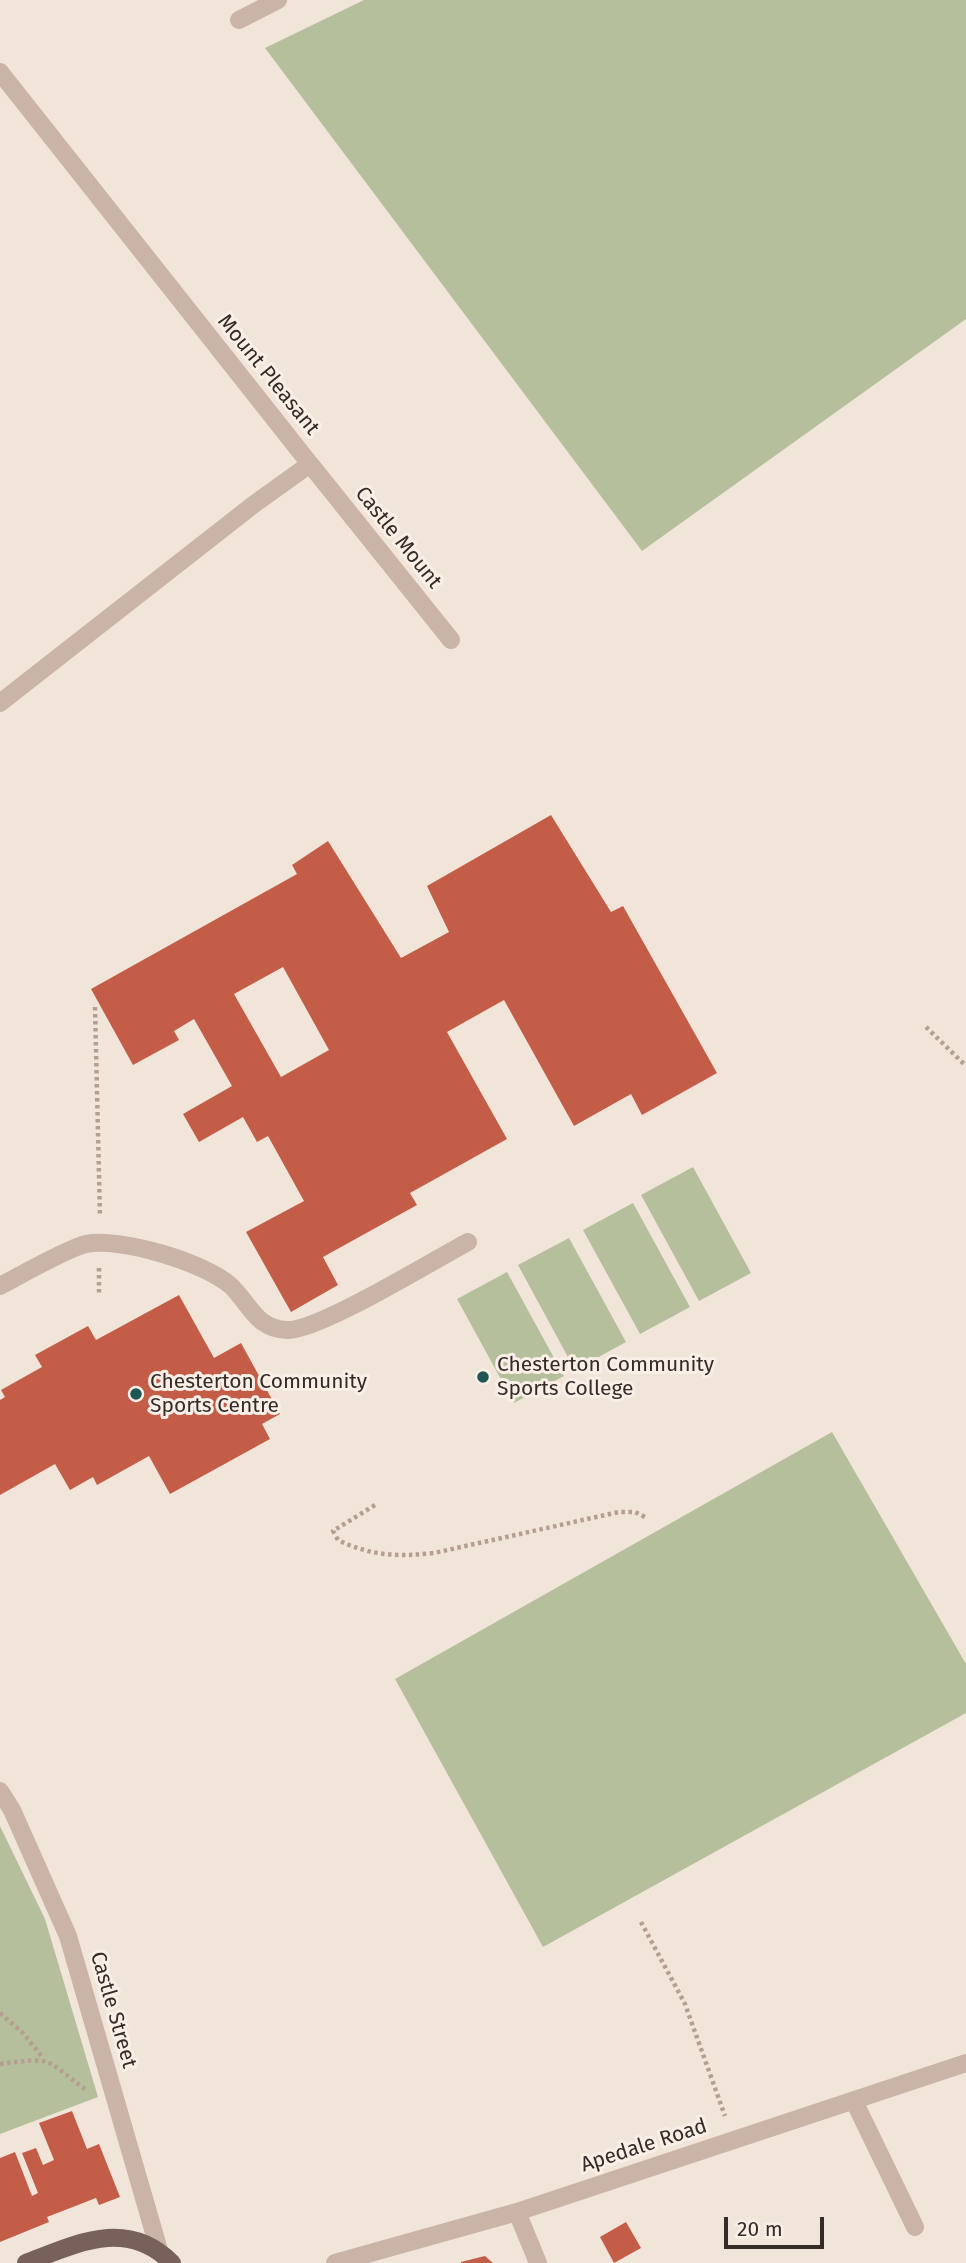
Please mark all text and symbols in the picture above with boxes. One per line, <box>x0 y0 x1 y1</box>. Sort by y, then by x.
street label: Mount Pleasant <box>212 310 324 440</box>
street label: Castle Mount <box>349 482 447 594</box>
place label: Chesterton Community Sports College <box>497 1352 714 1402</box>
place label: Chesterton Community Sports Centre <box>150 1369 367 1419</box>
marker: Chesterton Community Sports College <box>475 1369 491 1385</box>
marker: Chesterton Community Sports Centre <box>128 1386 144 1402</box>
street label: Castle Street <box>84 1949 142 2071</box>
street label: Apedale Road <box>578 2114 710 2178</box>
scale bar <box>728 2204 828 2248</box>
text: 20 m <box>737 2216 783 2242</box>

